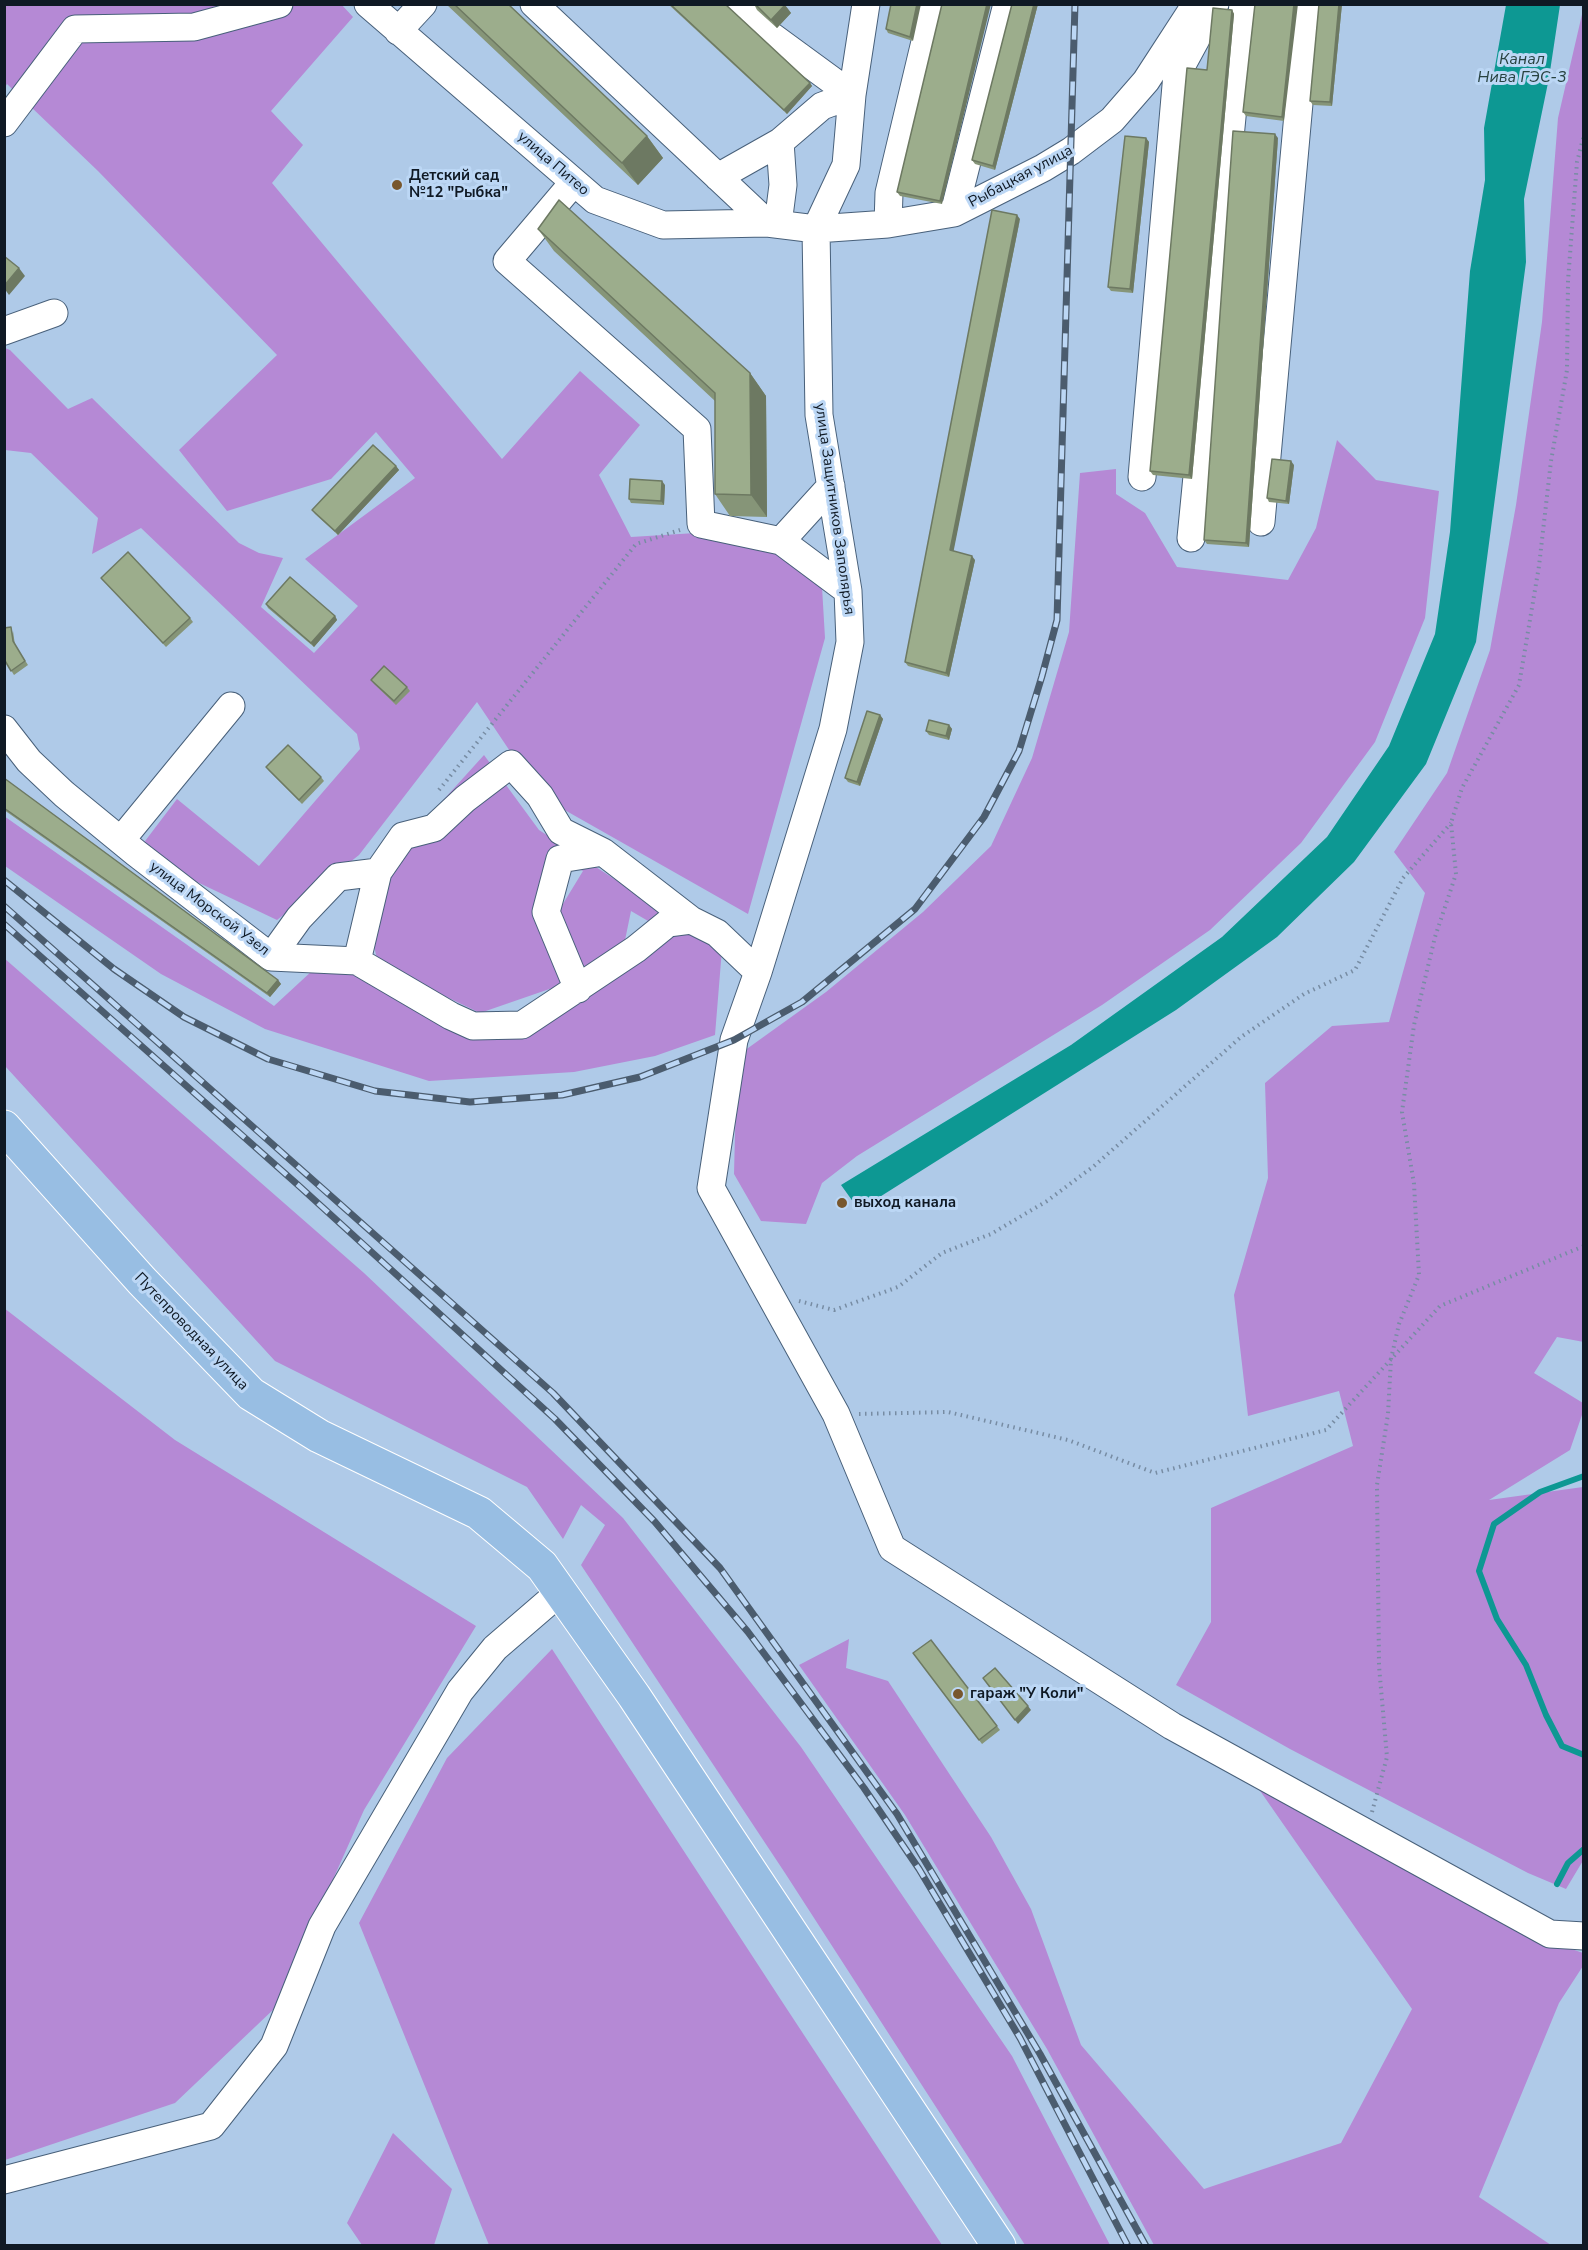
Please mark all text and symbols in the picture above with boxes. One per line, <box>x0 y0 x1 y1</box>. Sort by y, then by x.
water label: Канал Нива ГЭС-3 <box>1477 50 1567 88</box>
street label: улица Питео <box>513 128 593 200</box>
street label: Рыбацкая улица <box>966 142 1076 212</box>
place label: Детский сад №12 "Рыбка" <box>409 167 508 202</box>
marker: Детский сад №12 "Рыбка" <box>390 178 404 192</box>
street label: улица Защитников Заполярья <box>810 402 858 616</box>
street label: улица Морской Узел <box>146 858 272 960</box>
place label: выход канала <box>854 1194 956 1212</box>
marker: выход канала <box>835 1196 849 1210</box>
street label: Путепроводная улица <box>130 1269 252 1395</box>
place label: гараж "У Коли" <box>970 1685 1083 1703</box>
marker: гараж "У Коли" <box>951 1687 965 1701</box>

